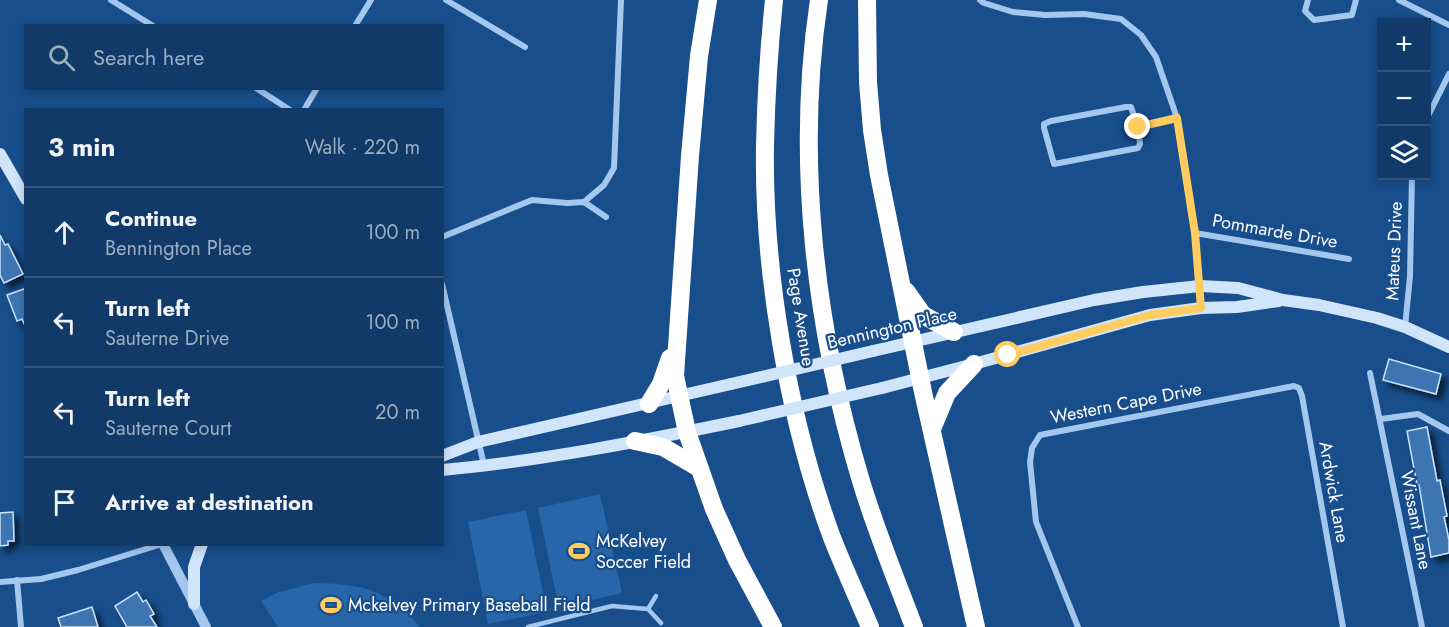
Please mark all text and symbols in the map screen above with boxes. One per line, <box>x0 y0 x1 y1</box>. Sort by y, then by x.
map controls <box>1377 18 1431 180</box>
button: + <box>1377 18 1431 72</box>
search box <box>24 24 444 90</box>
icon: search <box>45 41 78 74</box>
text: Search here <box>93 41 204 73</box>
button: − <box>1377 72 1431 126</box>
route end <box>1124 113 1150 139</box>
button: layers <box>1377 126 1431 180</box>
text: 3 min <box>48 128 115 166</box>
text: Walk · 220 m <box>305 133 420 162</box>
street label: Mateus Drive <box>1379 201 1409 301</box>
text: Continue <box>105 202 197 234</box>
street label: Pommarde Drive <box>1210 207 1340 255</box>
icon: ahead <box>48 216 81 249</box>
text: 100 m <box>365 218 420 247</box>
text: Bennington Place <box>105 234 252 263</box>
street label: Page Avenue <box>780 266 822 368</box>
text: Turn left <box>105 292 190 324</box>
street label: Bennington Place <box>825 300 959 356</box>
icon: left <box>48 306 81 339</box>
text: 100 m <box>365 308 420 337</box>
text: Sauterne Drive <box>105 324 229 353</box>
route start <box>994 341 1020 367</box>
street label: Western Cape Drive <box>1048 376 1204 430</box>
text: Turn left <box>105 382 190 414</box>
icon: left <box>48 396 81 429</box>
text: 20 m <box>375 398 420 427</box>
text: Sauterne Court <box>105 414 232 443</box>
street label: Ardwick Lane <box>1312 439 1356 545</box>
street label: Wissant Lane <box>1394 468 1438 572</box>
icon: arrive <box>48 486 81 519</box>
text: Arrive at destination <box>105 486 314 518</box>
place label: McKelvey Soccer Field <box>596 528 691 575</box>
sports icon: McKelvey Soccer Field <box>567 539 591 563</box>
place label: Mckelvey Primary Baseball Field <box>348 592 590 618</box>
sports icon: Mckelvey Primary Baseball Field <box>319 593 343 617</box>

